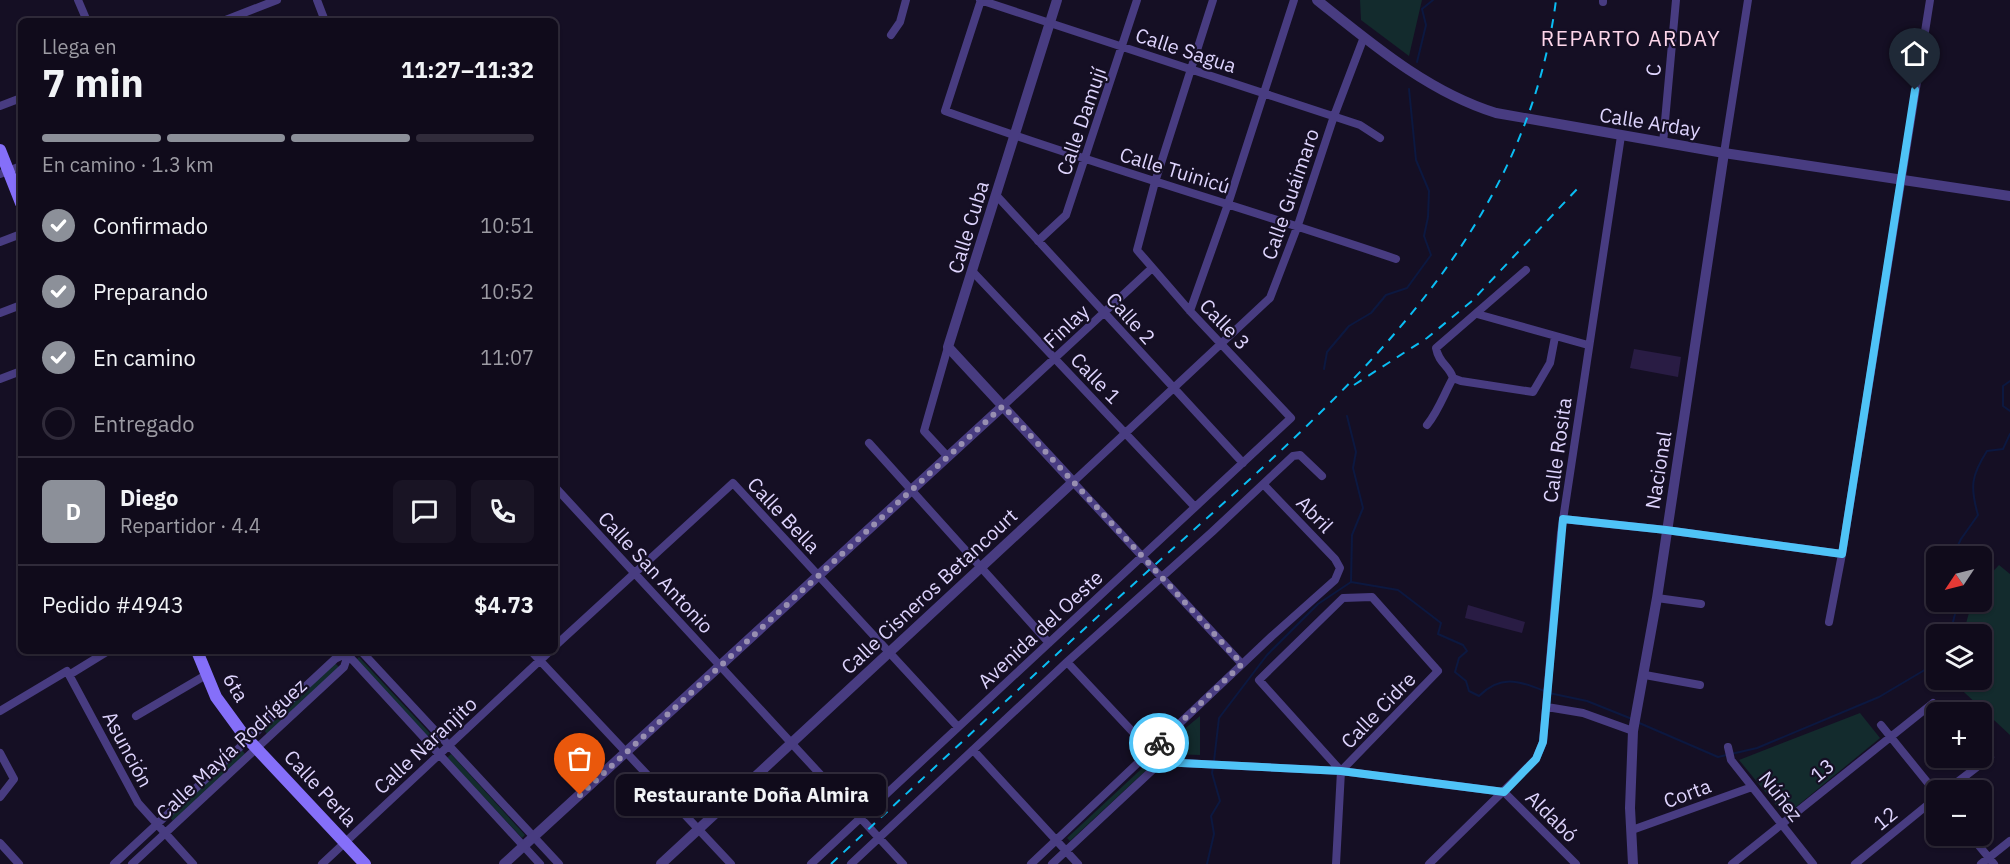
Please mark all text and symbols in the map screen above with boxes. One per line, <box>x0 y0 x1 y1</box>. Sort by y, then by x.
street label: Calle Sagua <box>1132 21 1240 79</box>
district label: REPARTO ARDAY <box>1541 24 1721 52</box>
pin <box>1889 28 1940 90</box>
text: Llega en <box>42 33 117 60</box>
icon: home <box>1898 37 1931 70</box>
text: 11:27–11:32 <box>401 55 534 84</box>
text: 7 min <box>42 57 144 108</box>
street label: Calle Damují <box>1050 63 1112 179</box>
street label: C <box>1639 63 1667 77</box>
street label: Calle Arday <box>1598 101 1702 143</box>
street label: Calle Guáimaro <box>1255 125 1325 263</box>
street label: Calle Tuinicú <box>1116 140 1234 200</box>
text: En camino · 1.3 km <box>42 151 214 178</box>
street label: Calle Cuba <box>941 177 995 277</box>
icon: check <box>42 209 75 242</box>
text: Confirmado <box>93 211 208 240</box>
text: 10:51 <box>480 212 534 239</box>
icon: check <box>42 275 75 308</box>
text: Preparando <box>93 277 208 306</box>
text: 10:52 <box>480 278 534 305</box>
street label: Calle 2 <box>1100 286 1162 350</box>
street label: Calle 3 <box>1194 292 1256 356</box>
street label: Finlay <box>1037 298 1095 354</box>
icon: check <box>42 341 75 374</box>
text: En camino <box>93 343 196 372</box>
text: 11:07 <box>480 344 534 371</box>
street label: Calle 1 <box>1065 346 1127 410</box>
street label: Calle Rosita <box>1536 395 1578 504</box>
text: Entregado <box>93 409 194 438</box>
street label: Nacional <box>1639 429 1677 511</box>
street label: Calle Bella <box>742 471 827 559</box>
button: chat <box>393 480 456 543</box>
button: phone <box>471 480 534 543</box>
text: Diego <box>120 483 178 512</box>
street label: Abril <box>1291 489 1339 539</box>
text: D <box>66 497 81 526</box>
street label: Calle Cisneros Betancourt <box>835 502 1023 680</box>
street label: Calle San Antonio <box>592 505 720 639</box>
text: Repartidor · 4.4 <box>120 512 261 539</box>
north arrow <box>1926 546 1992 612</box>
map controls <box>1926 546 1992 846</box>
street label: Avenida del Oeste <box>972 564 1108 694</box>
text: Pedido #4943 <box>42 590 184 619</box>
text: $4.73 <box>474 590 534 619</box>
button: layers <box>1926 624 1992 690</box>
street label: Calle Cidre <box>1335 666 1421 754</box>
street label: 6ta <box>217 667 255 707</box>
street label: Calle Mayía Rodríguez <box>150 672 312 826</box>
street label: Calle Naranjito <box>368 690 482 800</box>
button: + <box>1926 702 1992 768</box>
street label: Asunción <box>97 706 159 792</box>
courier <box>1129 713 1189 773</box>
icon: bike <box>1143 727 1176 760</box>
pin <box>554 733 605 795</box>
icon: bag <box>563 742 596 775</box>
street label: Calle Perla <box>278 744 364 832</box>
street label: 13 <box>1804 752 1840 788</box>
street label: Núñez <box>1753 765 1809 827</box>
street label: Corta <box>1659 772 1715 814</box>
callout: Restaurante Doña Almira <box>616 774 886 816</box>
button: − <box>1926 780 1992 846</box>
text: Restaurante Doña Almira <box>633 781 869 808</box>
street label: Aldabó <box>1520 784 1584 848</box>
street label: 12 <box>1867 800 1903 836</box>

